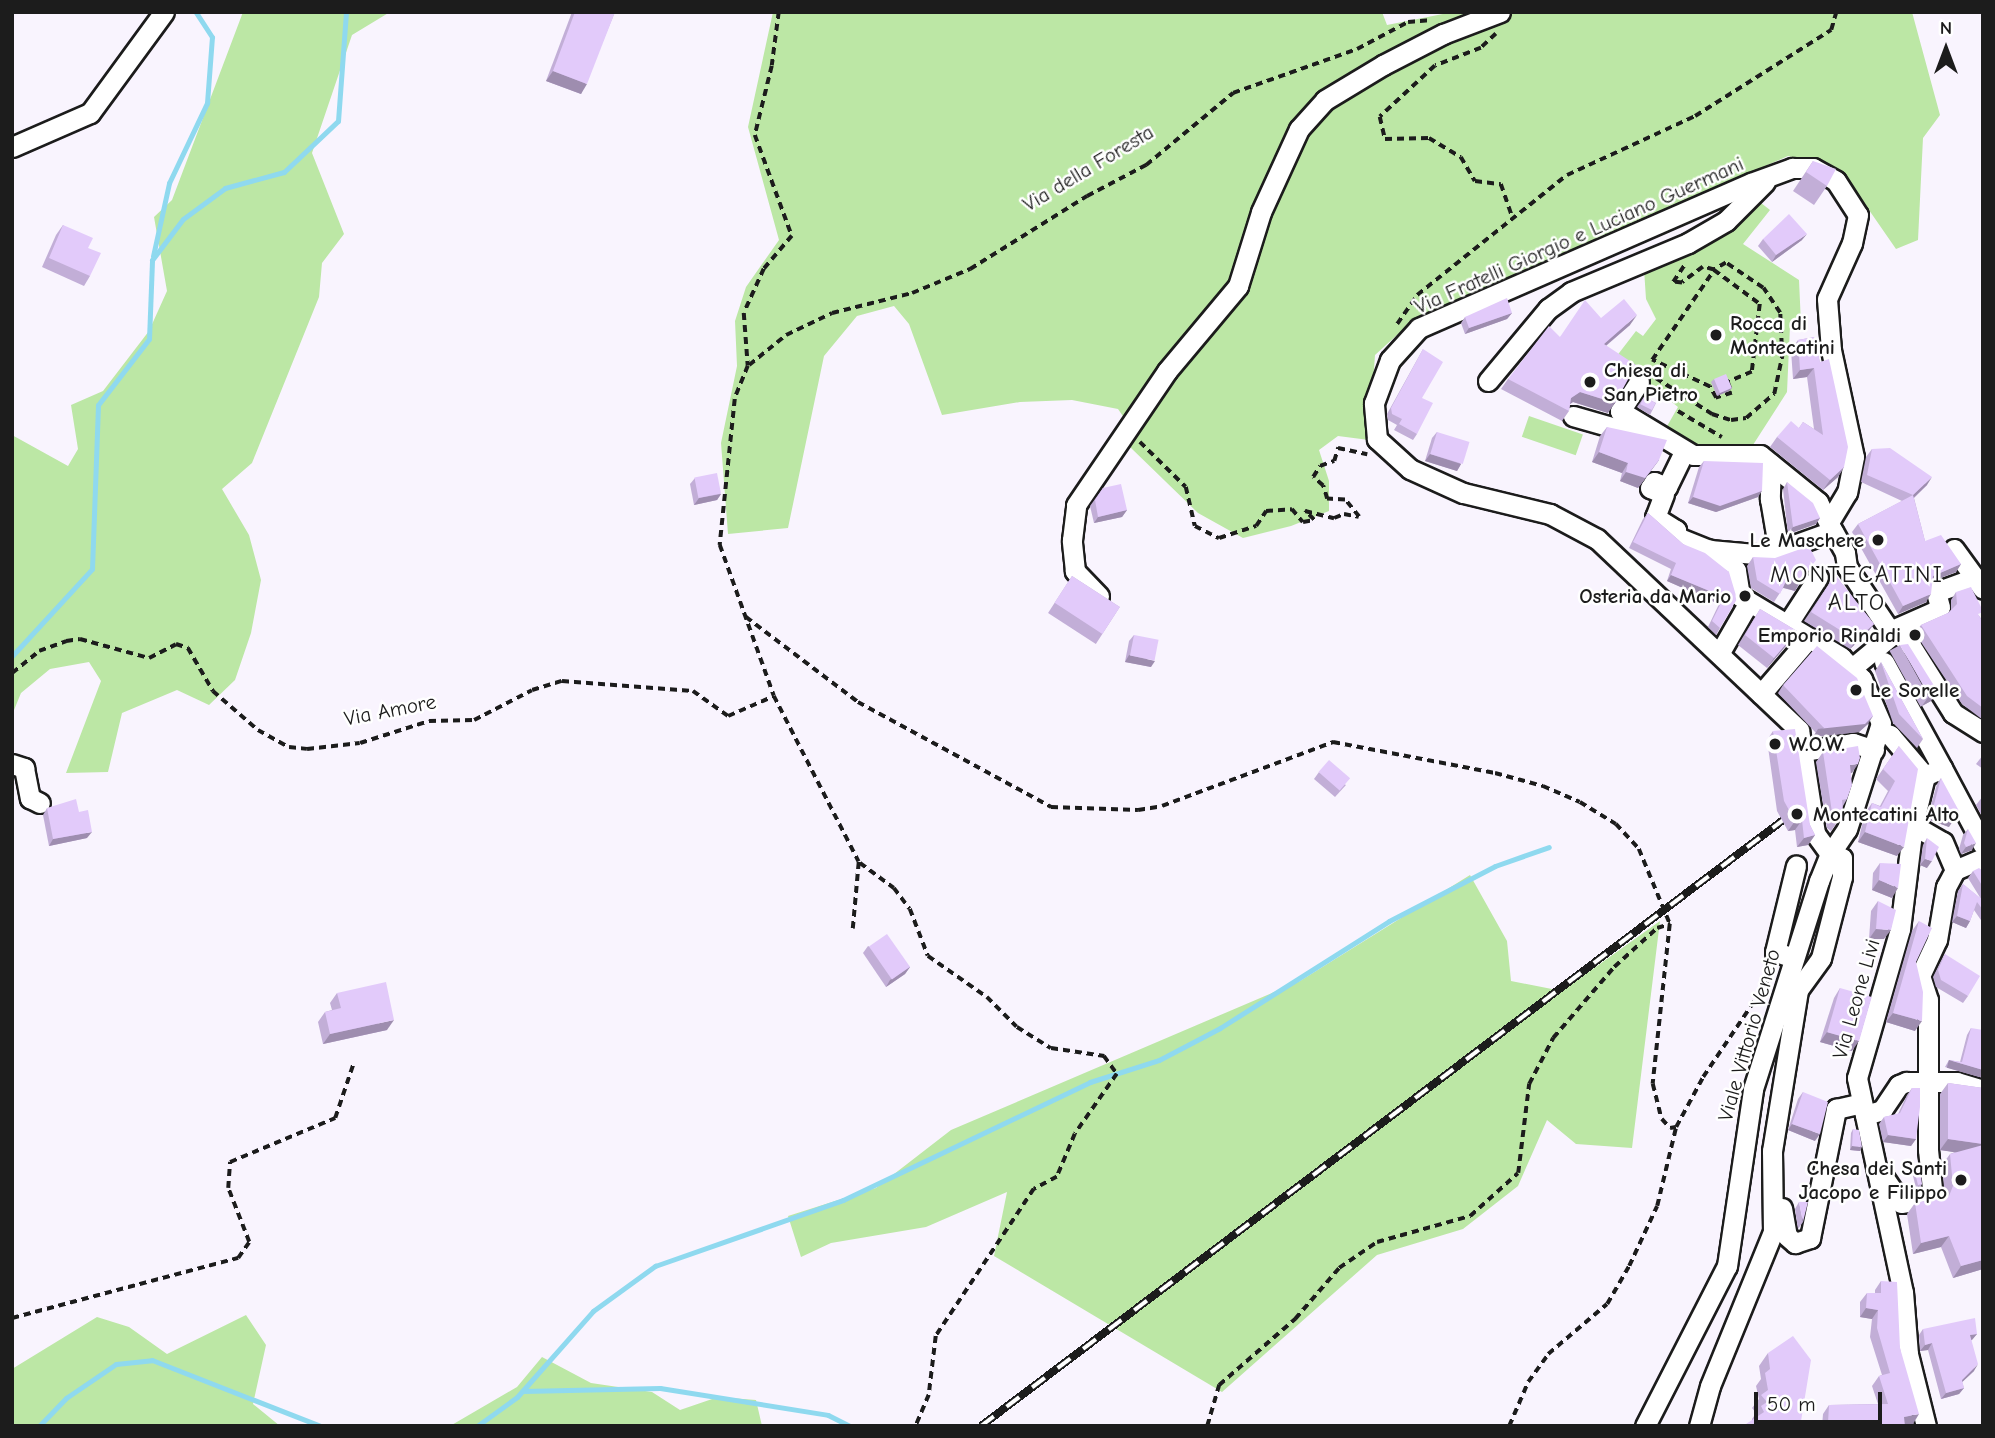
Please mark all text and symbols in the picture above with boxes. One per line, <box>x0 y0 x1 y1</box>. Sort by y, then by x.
north arrow <box>1911 14 1981 84</box>
text: N <box>1940 17 1952 39</box>
street label: Via della Foresta <box>1018 119 1158 217</box>
street label: Via Fratelli Giorgio e Luciano Guermani <box>1411 151 1747 319</box>
place label: Rocca di Montecatini <box>1730 310 1835 360</box>
marker: Rocca di Montecatini <box>1708 327 1724 343</box>
place label: Chiesa di San Pietro <box>1604 357 1698 407</box>
marker: Chiesa di San Pietro <box>1582 374 1598 390</box>
place label: Le Maschere <box>1750 527 1864 553</box>
marker: Le Maschere <box>1870 532 1886 548</box>
district label: MONTECATINI ALTO <box>1771 561 1943 617</box>
place label: Osteria da Mario <box>1579 583 1731 609</box>
marker: Osteria da Mario <box>1737 588 1753 604</box>
place label: Emporio Rinaldi <box>1758 622 1901 648</box>
marker: Emporio Rinaldi <box>1907 627 1923 643</box>
place label: Le Sorelle <box>1870 677 1959 703</box>
marker: Le Sorelle <box>1848 682 1864 698</box>
street label: Via Amore <box>342 689 438 731</box>
place label: W.O.W. <box>1789 731 1845 757</box>
marker: W.O.W. <box>1767 736 1783 752</box>
place label: Montecatini Alto <box>1813 801 1959 827</box>
marker: Montecatini Alto <box>1787 804 1807 824</box>
street label: Via Leone Livi <box>1827 936 1885 1062</box>
street label: Viale Vittorio Veneto <box>1712 946 1786 1124</box>
place label: Chesa dei Santi Jacopo e Filippo <box>1799 1155 1947 1205</box>
marker: Chesa dei Santi Jacopo e Filippo <box>1953 1172 1969 1188</box>
scale bar <box>1757 1378 1885 1422</box>
text: 50 m <box>1767 1392 1816 1416</box>

